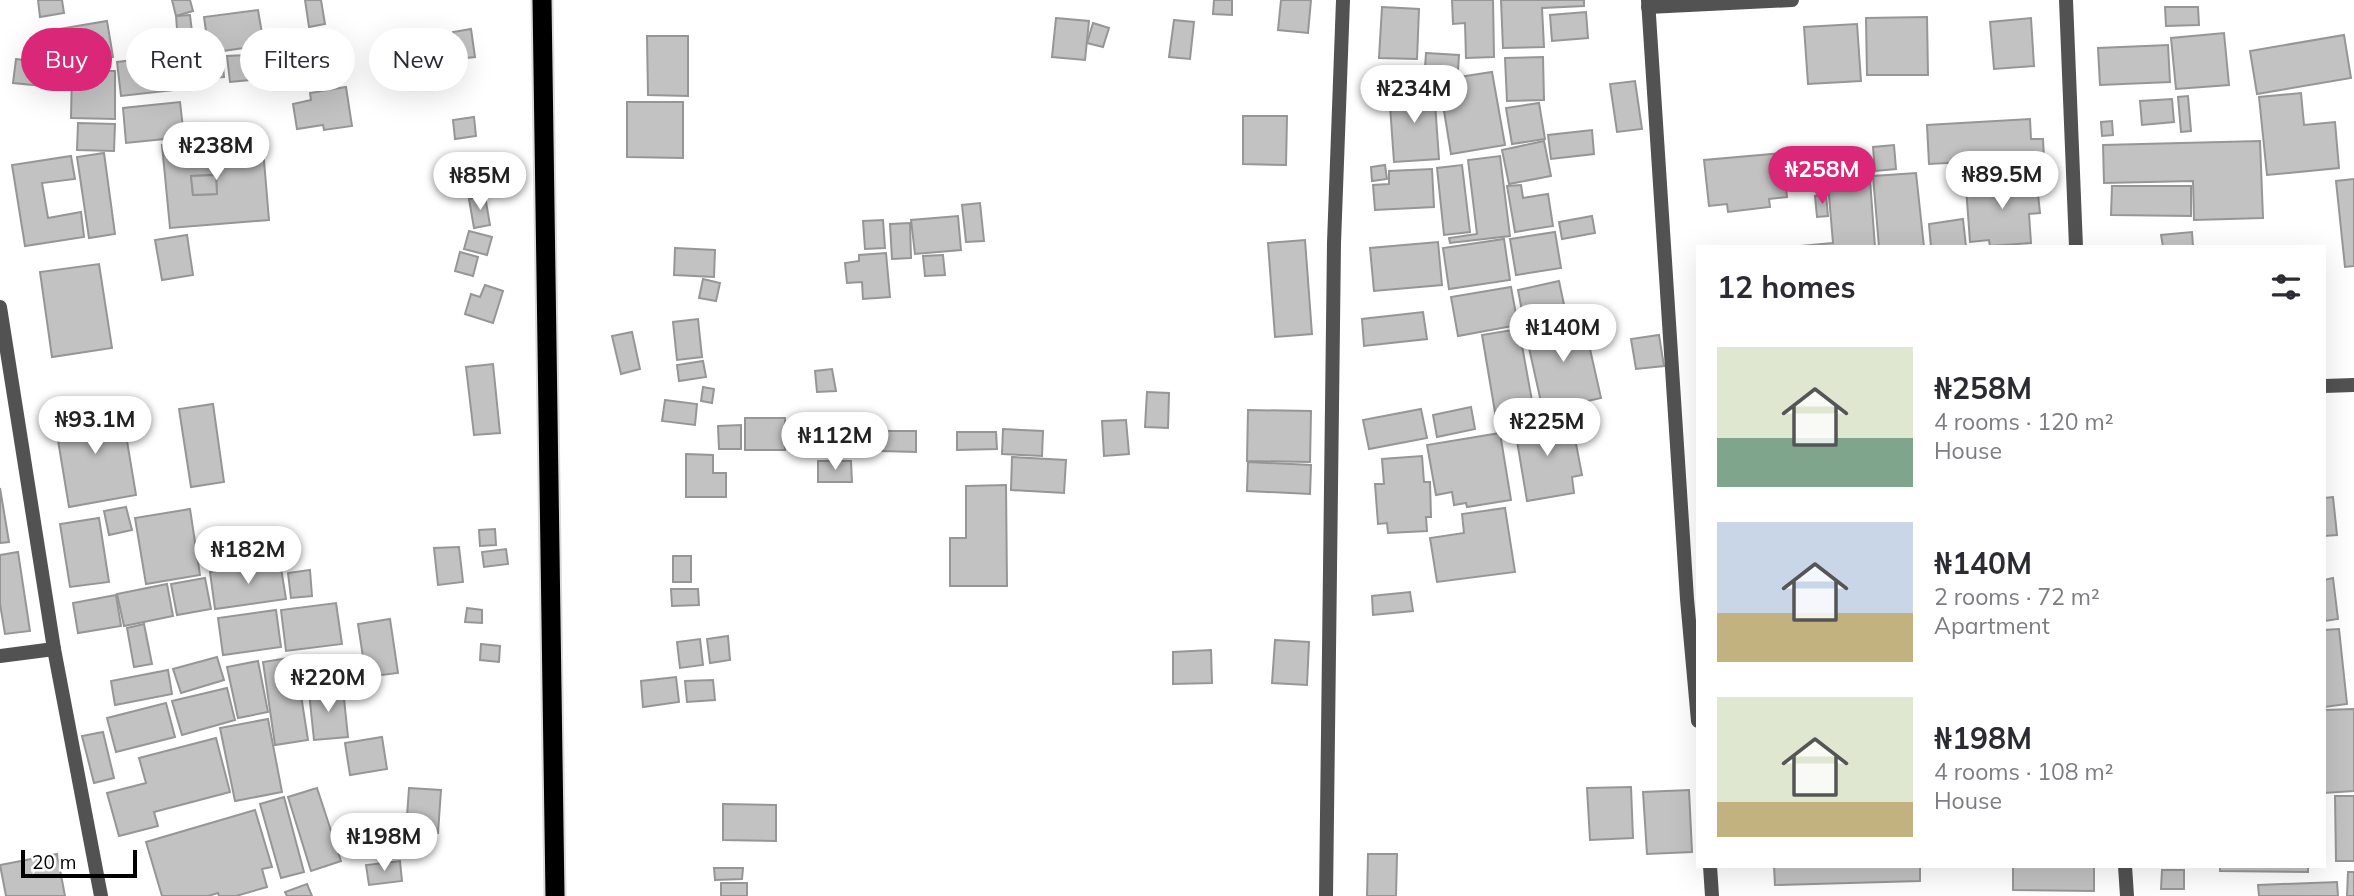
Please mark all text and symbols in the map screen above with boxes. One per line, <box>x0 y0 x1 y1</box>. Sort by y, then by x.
chip: Buy <box>21 28 112 91</box>
chip: Rent <box>126 28 226 91</box>
chip: Filters <box>240 28 355 91</box>
chip: New <box>369 28 468 91</box>
pin: ₦234M <box>1365 66 1463 125</box>
text: ₦234M <box>1376 73 1452 102</box>
pin: ₦238M <box>167 122 265 182</box>
text: ₦238M <box>178 130 254 159</box>
pin: ₦258M <box>1773 146 1871 206</box>
pin: ₦85M <box>439 152 521 212</box>
pin: ₦89.5M <box>1945 152 2059 211</box>
text: ₦258M <box>1784 154 1860 183</box>
text: ₦89.5M <box>1962 159 2042 188</box>
text: ₦85M <box>449 160 511 189</box>
text: 12 homes <box>1717 268 1856 306</box>
icon: filters <box>2267 268 2305 306</box>
pin: ₦140M <box>1514 304 1612 364</box>
text: ₦140M <box>1525 312 1601 341</box>
text: ₦258M <box>1934 369 2032 407</box>
icon: home <box>1773 375 1857 459</box>
pin: ₦93.1M <box>38 396 152 456</box>
pin: ₦225M <box>1498 398 1596 458</box>
text: ₦93.1M <box>55 404 135 433</box>
text: ₦225M <box>1509 406 1585 435</box>
text: 4 rooms · 120 m² <box>1934 407 2114 436</box>
pin: ₦112M <box>786 412 884 472</box>
text: ₦112M <box>797 420 873 449</box>
text: House <box>1934 436 2002 465</box>
pin: ₦182M <box>199 526 297 586</box>
text: ₦182M <box>210 534 286 563</box>
text: ₦140M <box>1934 544 2032 582</box>
icon: home <box>1773 550 1857 634</box>
text: 2 rooms · 72 m² <box>1934 582 2100 611</box>
text: Apartment <box>1934 611 2050 640</box>
pin: ₦220M <box>279 654 377 714</box>
text: ₦220M <box>290 662 366 691</box>
text: ₦198M <box>1934 719 2032 757</box>
icon: home <box>1773 725 1857 809</box>
text: 4 rooms · 108 m² <box>1934 757 2114 786</box>
text: House <box>1934 786 2002 815</box>
pin: ₦198M <box>335 814 433 873</box>
text: ₦198M <box>346 821 422 850</box>
scale bar <box>21 847 136 879</box>
text: 20 m <box>32 850 76 874</box>

